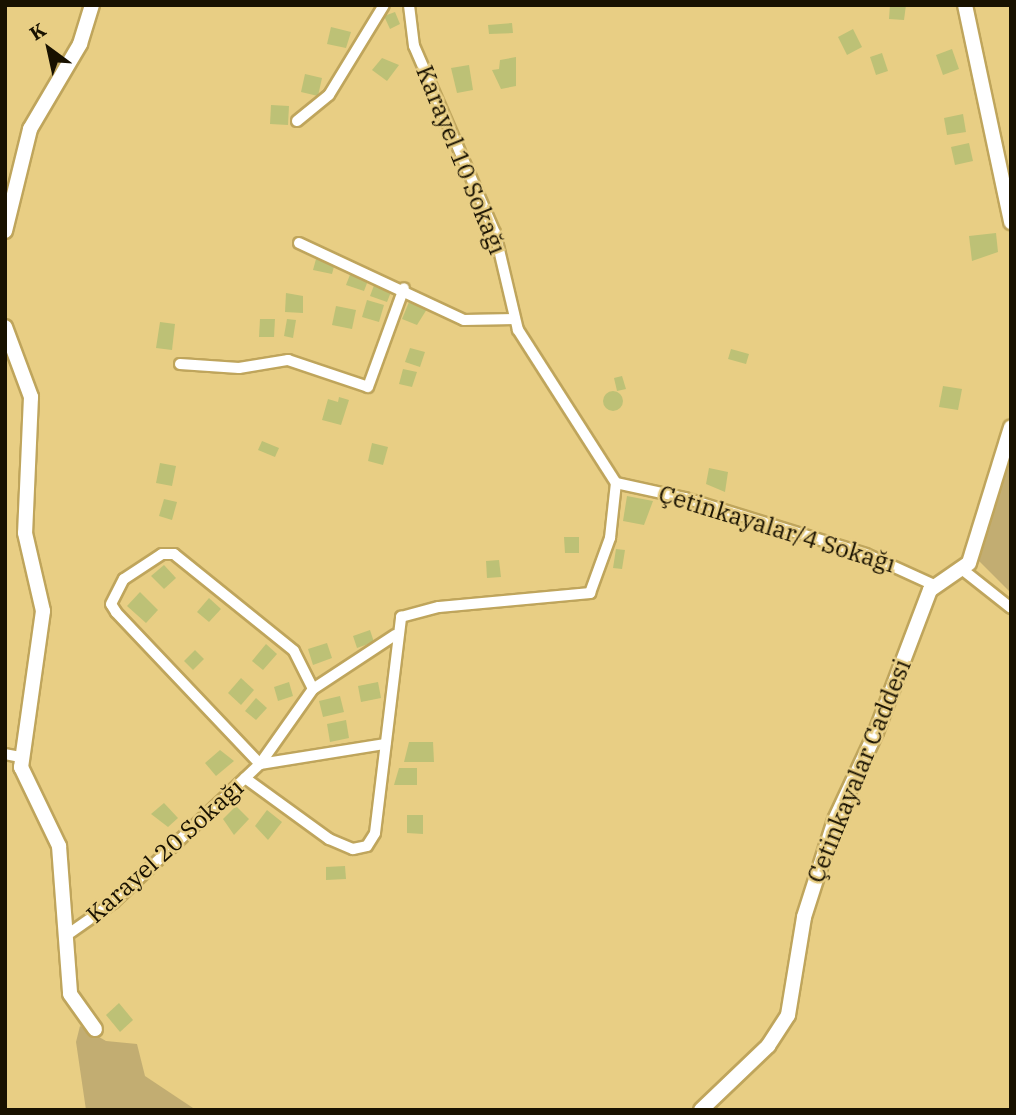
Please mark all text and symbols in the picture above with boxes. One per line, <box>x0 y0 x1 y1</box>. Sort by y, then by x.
north arrow <box>14 14 84 84</box>
text: K <box>25 17 50 45</box>
street label: Karayel 10 Sokağı <box>410 61 512 259</box>
street label: Çetinkayalar/4 Sokağı <box>655 479 899 579</box>
street label: Çetinkayalar Caddesi <box>801 655 917 887</box>
street label: Karayel 20 Sokağı <box>81 773 249 929</box>

